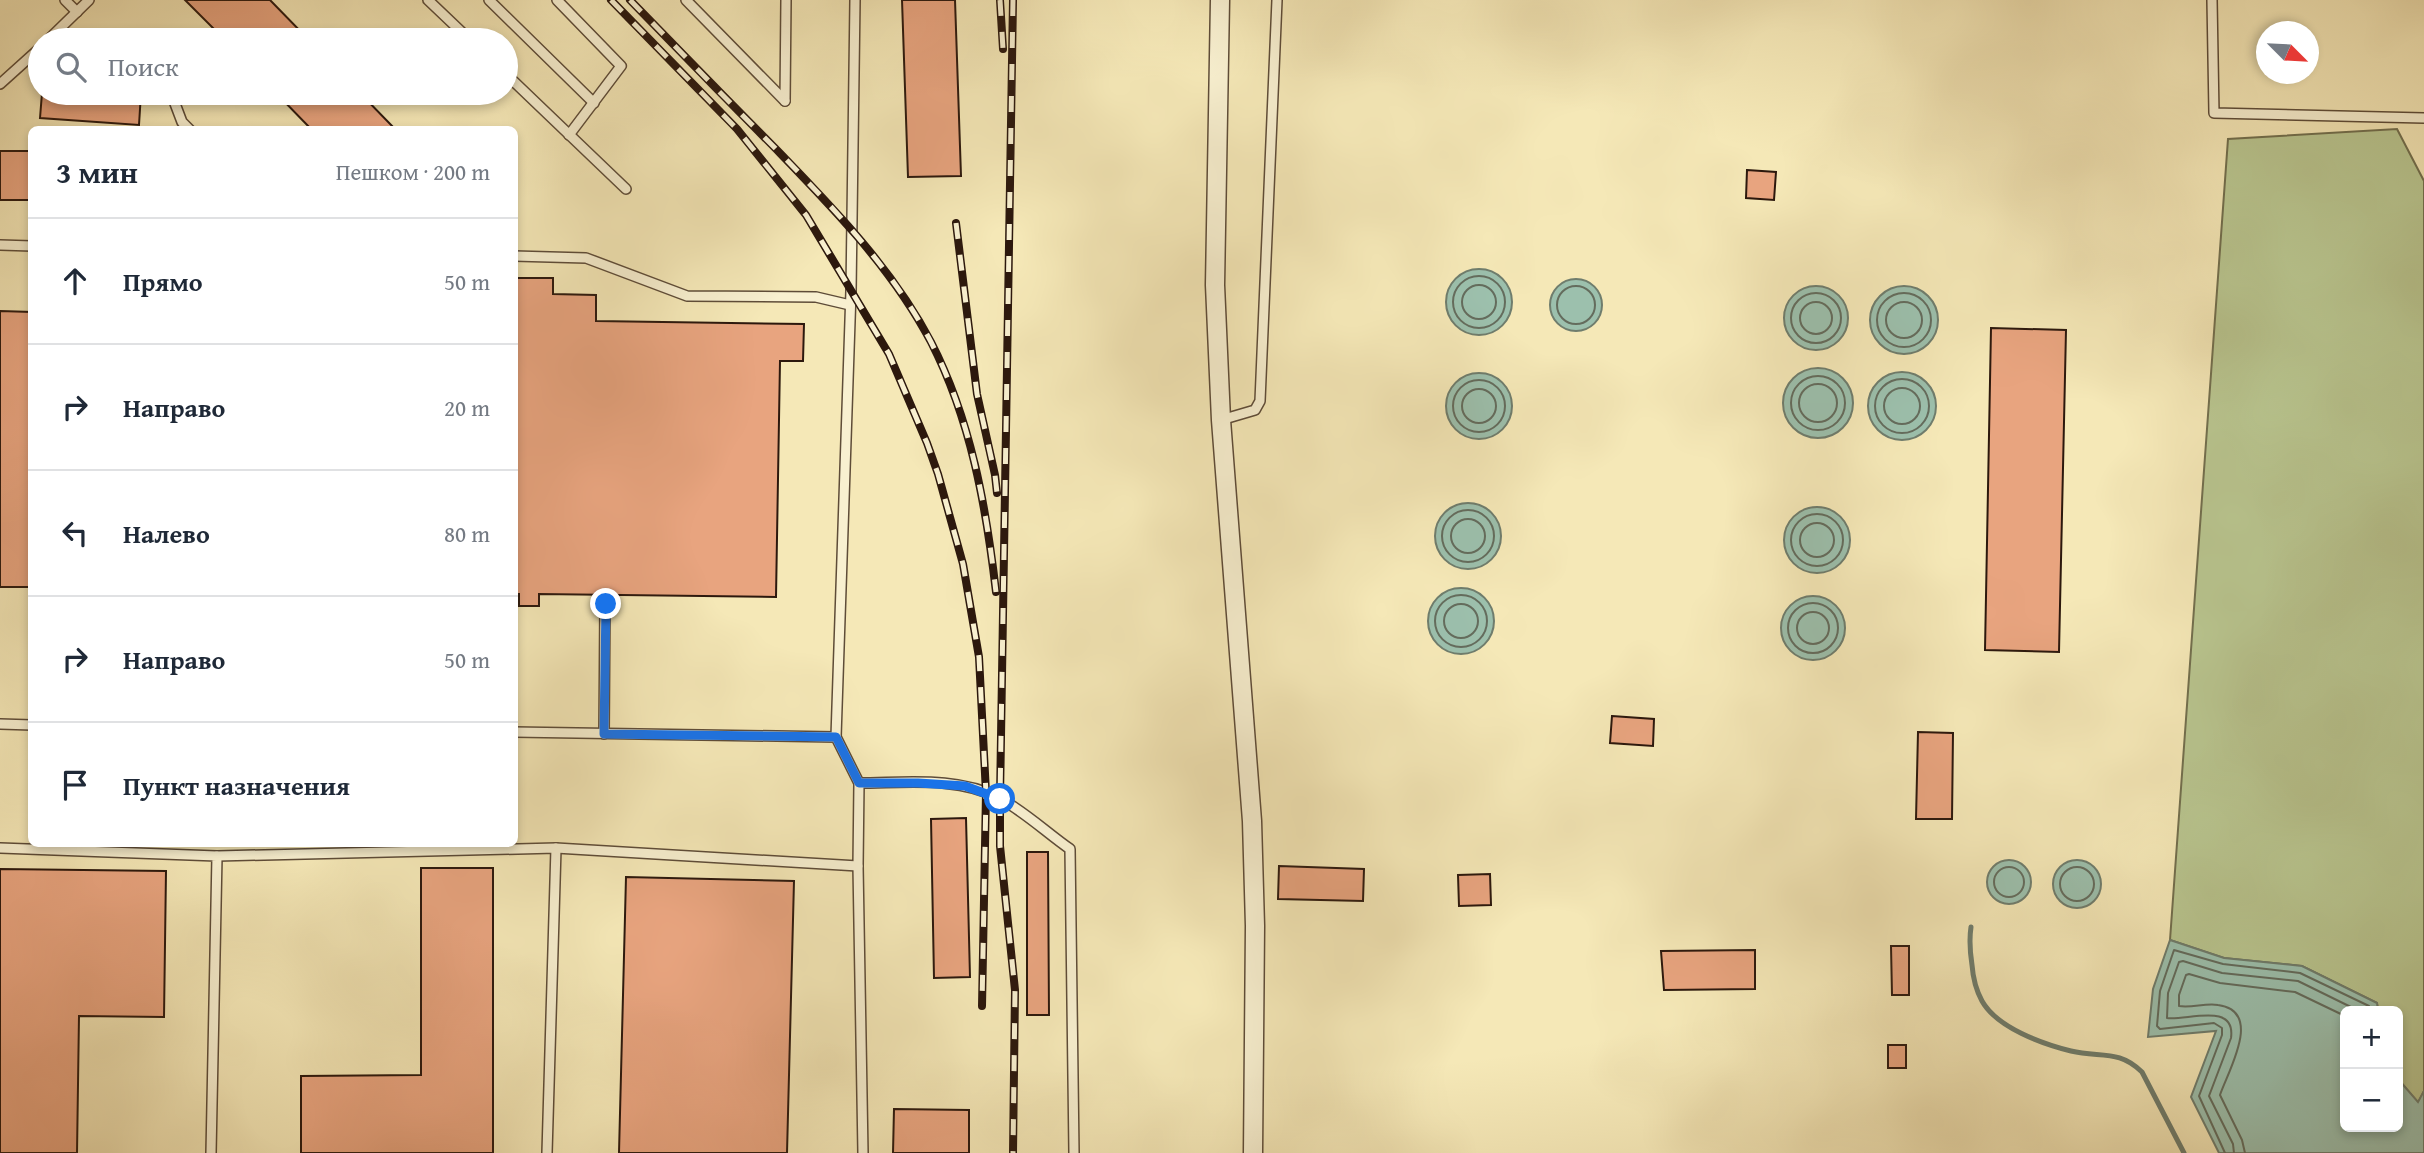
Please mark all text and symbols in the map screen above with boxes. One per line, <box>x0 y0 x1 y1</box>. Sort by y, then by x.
north arrow <box>2256 21 2319 84</box>
search box <box>28 28 518 105</box>
text: Поиск <box>108 47 179 86</box>
icon: search <box>52 48 90 86</box>
text: 3 мин <box>56 150 138 194</box>
text: Пешком · 200 m <box>336 155 490 188</box>
icon: ahead <box>56 262 94 300</box>
text: Прямо <box>123 262 203 301</box>
text: 50 m <box>444 265 490 298</box>
icon: right <box>56 388 94 426</box>
text: Направо <box>123 388 225 427</box>
text: 20 m <box>444 391 490 424</box>
icon: left <box>56 514 94 552</box>
text: Налево <box>123 514 210 553</box>
text: 80 m <box>444 517 490 550</box>
route end <box>590 588 621 619</box>
icon: right <box>56 640 94 678</box>
text: Направо <box>123 640 225 679</box>
text: 50 m <box>444 643 490 676</box>
icon: arrive <box>56 766 94 804</box>
text: Пункт назначения <box>123 766 350 805</box>
route start <box>984 783 1015 814</box>
map controls <box>2340 1006 2403 1132</box>
button: + <box>2340 1006 2403 1069</box>
button: − <box>2340 1069 2403 1132</box>

